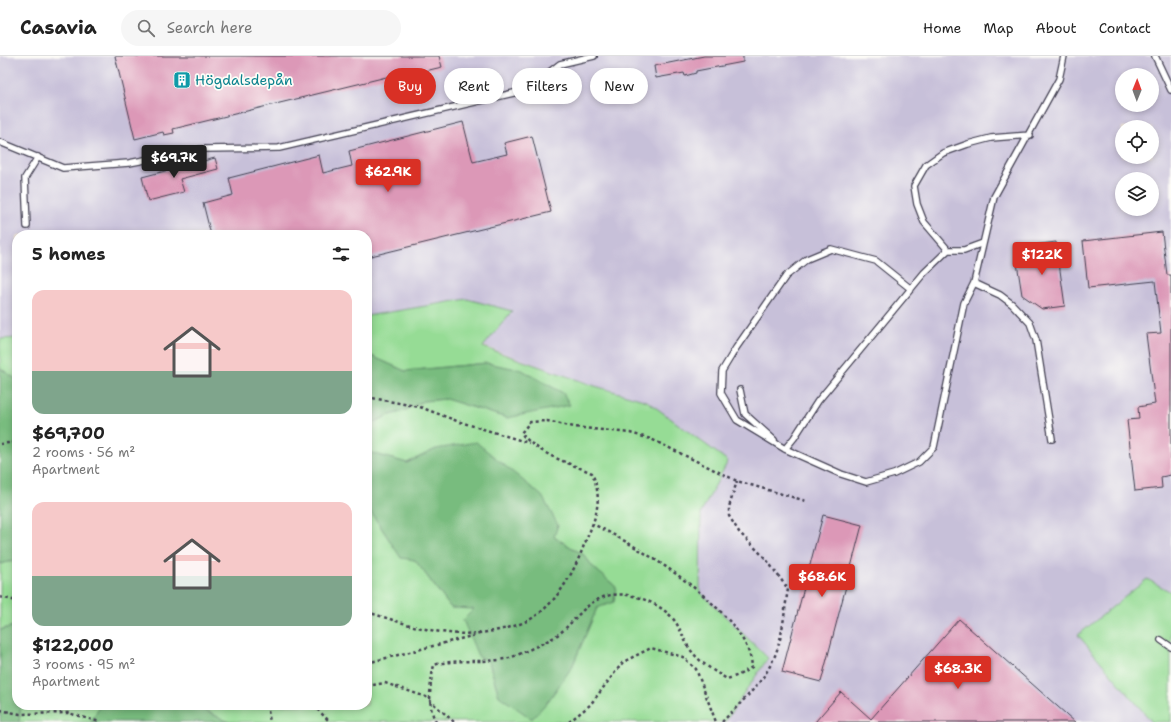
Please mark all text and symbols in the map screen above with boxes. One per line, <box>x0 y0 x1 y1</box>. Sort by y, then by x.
search box <box>121 10 401 46</box>
text: Casavia <box>20 15 97 40</box>
icon: search <box>135 17 157 39</box>
text: Search here <box>167 18 252 38</box>
text: Home <box>923 19 962 37</box>
text: Map <box>984 19 1014 37</box>
text: About <box>1036 19 1077 37</box>
text: Contact <box>1099 19 1151 37</box>
chip: Buy <box>384 68 436 104</box>
chip: Rent <box>444 68 504 104</box>
chip: Filters <box>512 68 582 104</box>
chip: New <box>590 68 648 104</box>
north arrow <box>1115 68 1159 112</box>
map controls <box>1115 68 1159 216</box>
building icon: Högdalsdepån <box>172 70 192 90</box>
place label: Högdalsdepån <box>195 71 293 89</box>
button: locate <box>1115 120 1159 164</box>
pin: $69.7K <box>141 145 207 179</box>
text: $69.7K <box>151 149 197 166</box>
pin: $62.9K <box>355 159 421 193</box>
text: $62.9K <box>365 163 411 180</box>
button: layers <box>1115 172 1159 216</box>
pin: $122K <box>1014 242 1070 276</box>
text: 5 homes <box>32 243 105 265</box>
icon: filters <box>330 243 352 265</box>
text: $122K <box>1022 246 1062 263</box>
icon: home <box>156 316 228 388</box>
text: $69,700 <box>32 422 105 444</box>
text: 2 rooms · 56 m² <box>32 444 135 461</box>
text: Apartment <box>32 461 100 478</box>
icon: home <box>156 528 228 600</box>
pin: $68.6K <box>789 564 855 598</box>
text: $68.6K <box>798 568 846 585</box>
text: $122,000 <box>32 634 114 656</box>
text: 3 rooms · 95 m² <box>32 656 135 673</box>
pin: $68.3K <box>925 656 991 690</box>
text: $68.3K <box>934 660 982 677</box>
text: Apartment <box>32 673 100 690</box>

